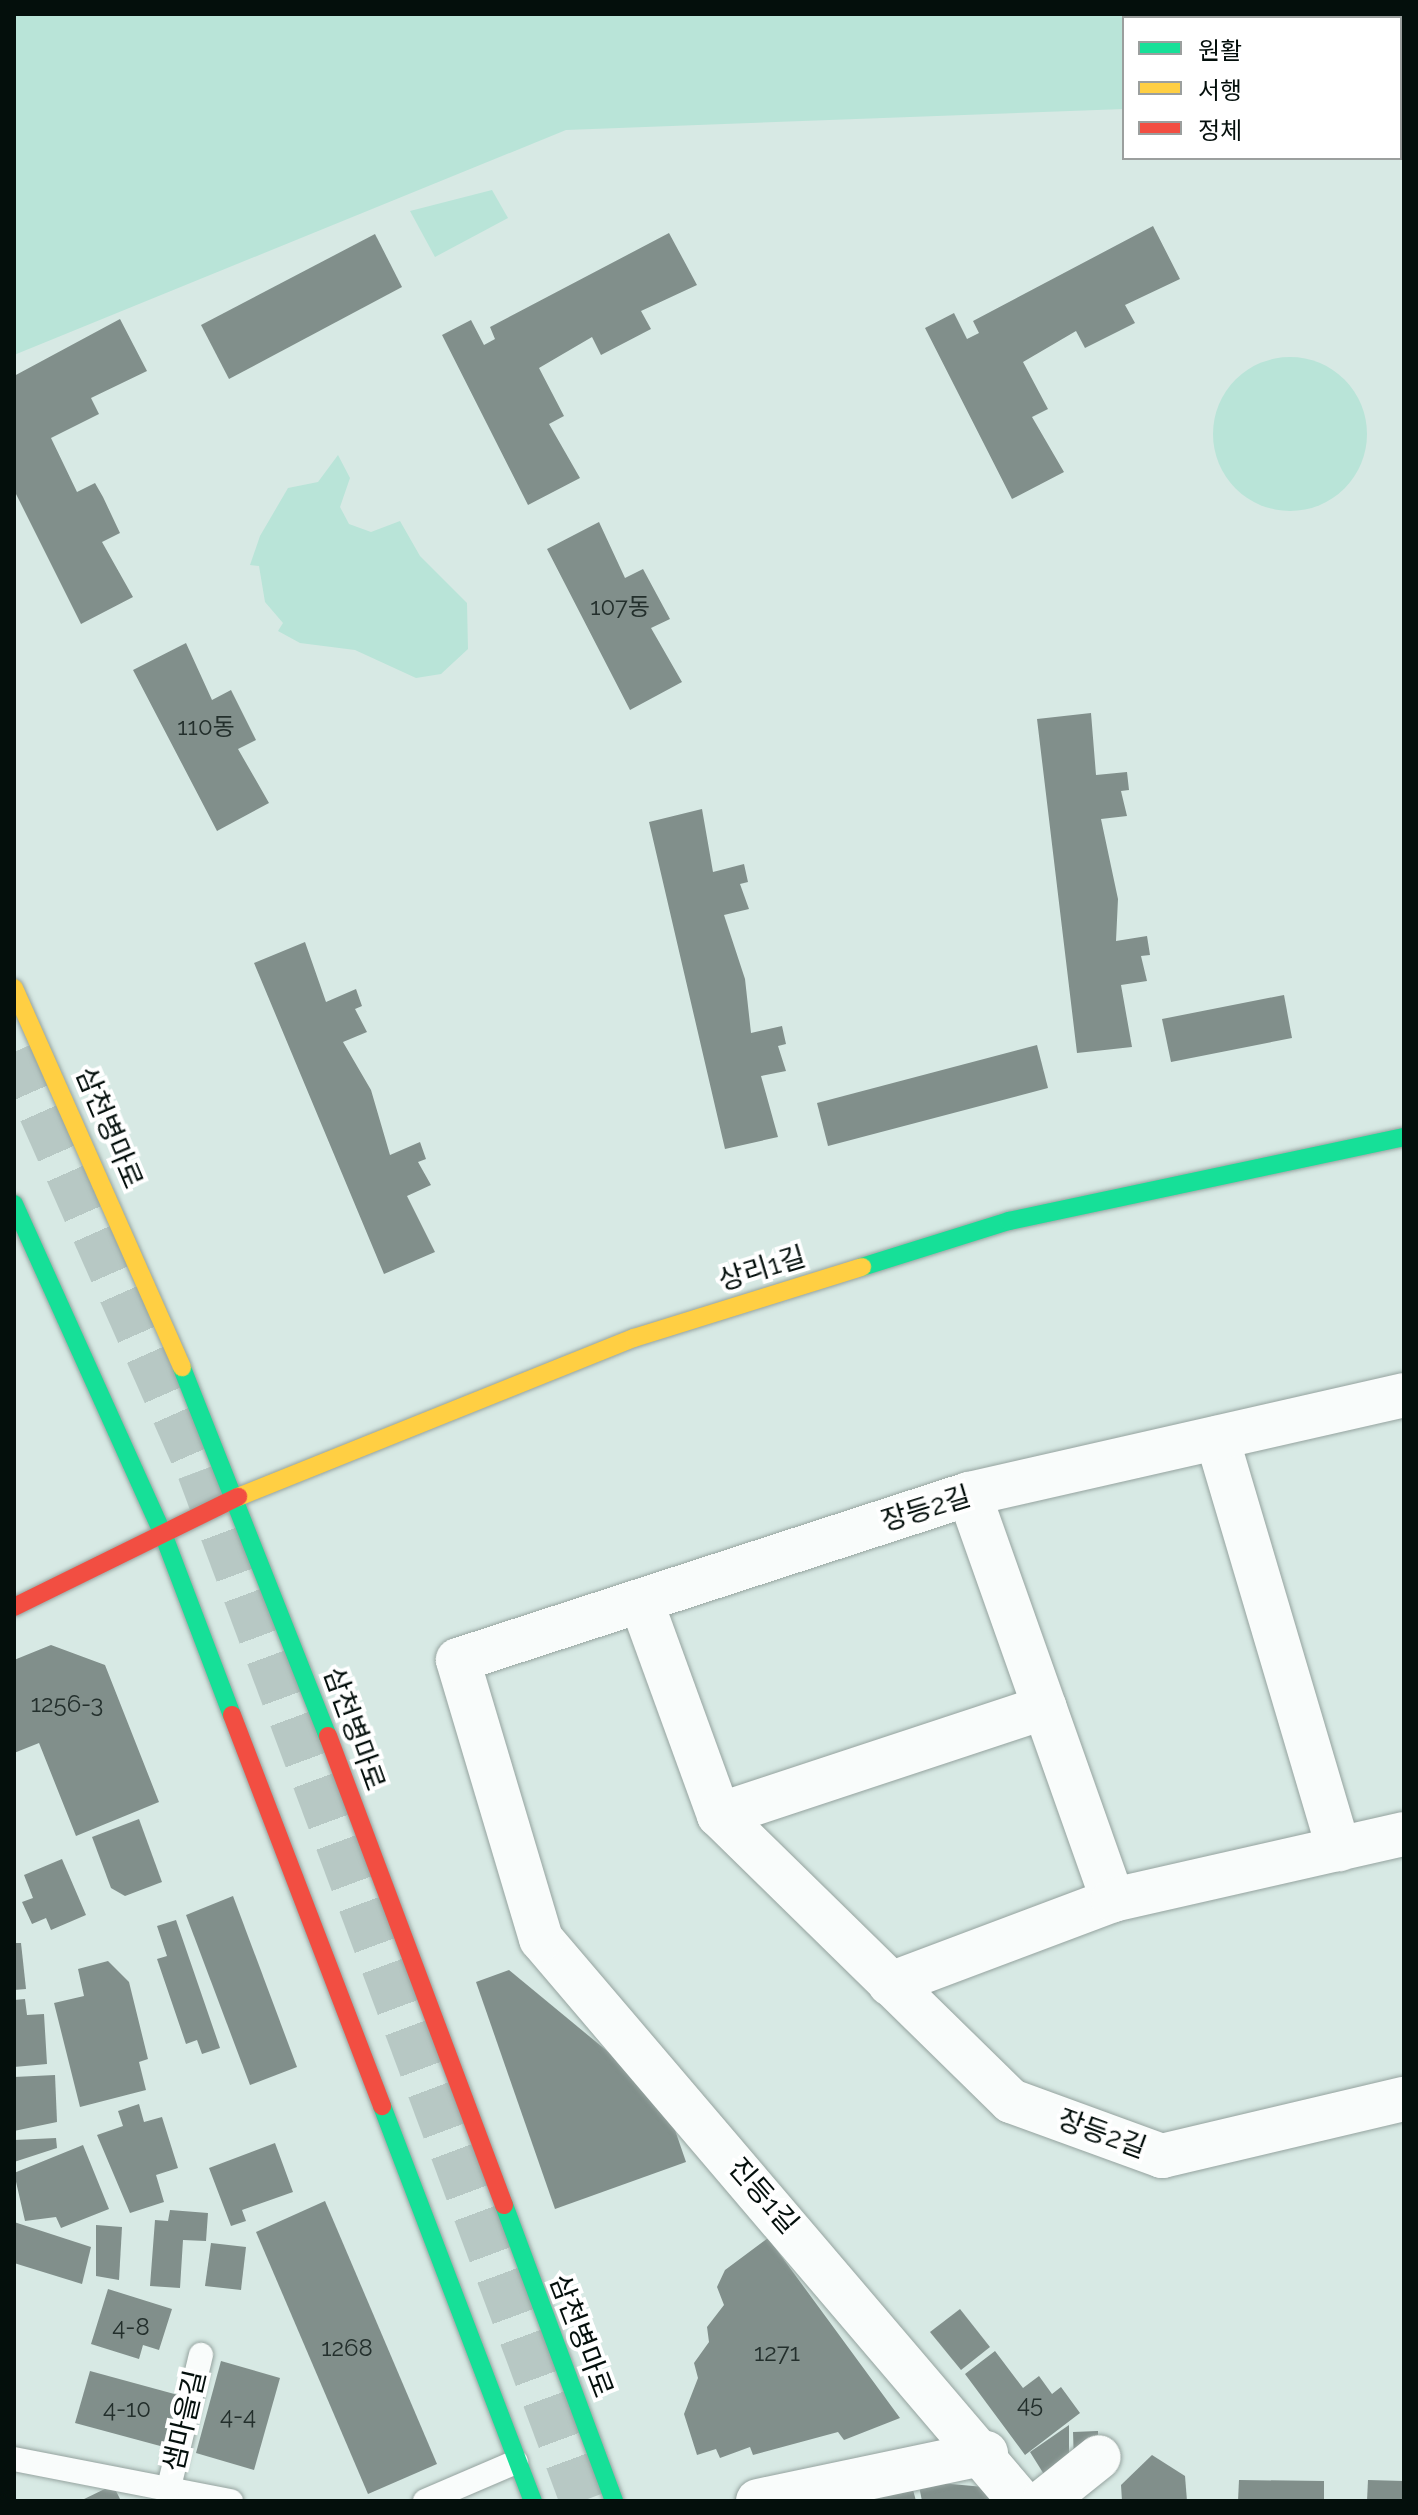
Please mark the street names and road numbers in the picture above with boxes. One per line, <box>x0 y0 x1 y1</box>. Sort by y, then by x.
street label: 삼천병마로 <box>68 1062 150 1194</box>
street label: 상리1길 <box>714 1240 810 1298</box>
street label: 장등2길 <box>877 1480 975 1538</box>
street label: 삼천병마로 <box>316 1663 392 1795</box>
street label: 장등2길 <box>1053 2103 1151 2165</box>
street label: 진등1길 <box>721 2151 805 2241</box>
street label: 삼천병마로 <box>542 2270 620 2402</box>
street label: 샘마을길 <box>157 2367 213 2475</box>

